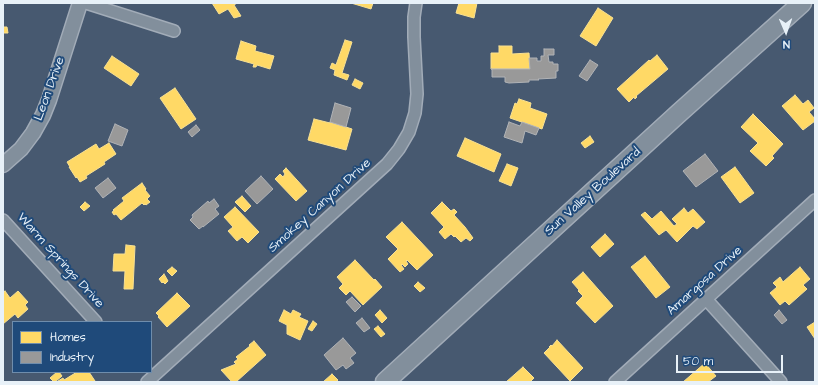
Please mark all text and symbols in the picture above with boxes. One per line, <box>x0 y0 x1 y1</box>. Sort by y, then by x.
north arrow <box>766 12 806 52</box>
text: N <box>783 37 790 52</box>
street label: Leon Drive <box>31 55 69 123</box>
street label: Sun Valley Boulevard <box>542 145 644 239</box>
street label: Smokey Canyon Drive <box>265 156 375 256</box>
street label: Warm Springs Drive <box>13 210 107 312</box>
street label: Amargosa Drive <box>664 243 746 319</box>
legend <box>12 321 152 373</box>
text: Homes <box>50 329 86 346</box>
scale bar <box>678 347 785 373</box>
text: Industry <box>50 349 94 366</box>
text: 50 m <box>683 353 713 370</box>

